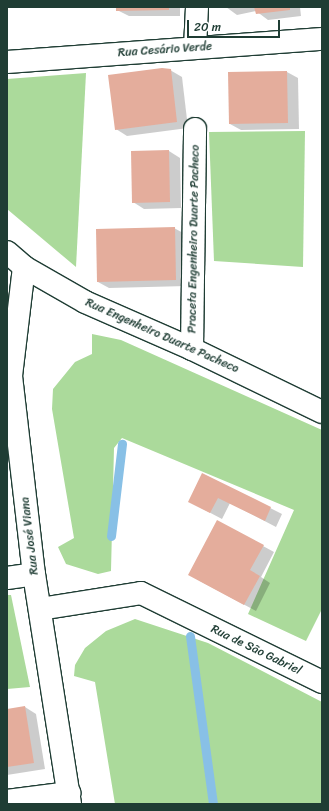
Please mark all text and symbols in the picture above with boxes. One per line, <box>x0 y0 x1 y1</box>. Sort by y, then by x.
scale bar <box>189 12 282 38</box>
text: 20 m <box>194 16 221 38</box>
street label: Rua Cesário Verde <box>117 40 213 60</box>
street label: Praceta Engenheiro Duarte Pacheco <box>185 145 203 333</box>
street label: Rua Engenheiro Duarte Pacheco <box>83 295 241 377</box>
street label: Rua José Viana <box>18 496 42 576</box>
street label: Rua de São Gabriel <box>208 622 304 678</box>

